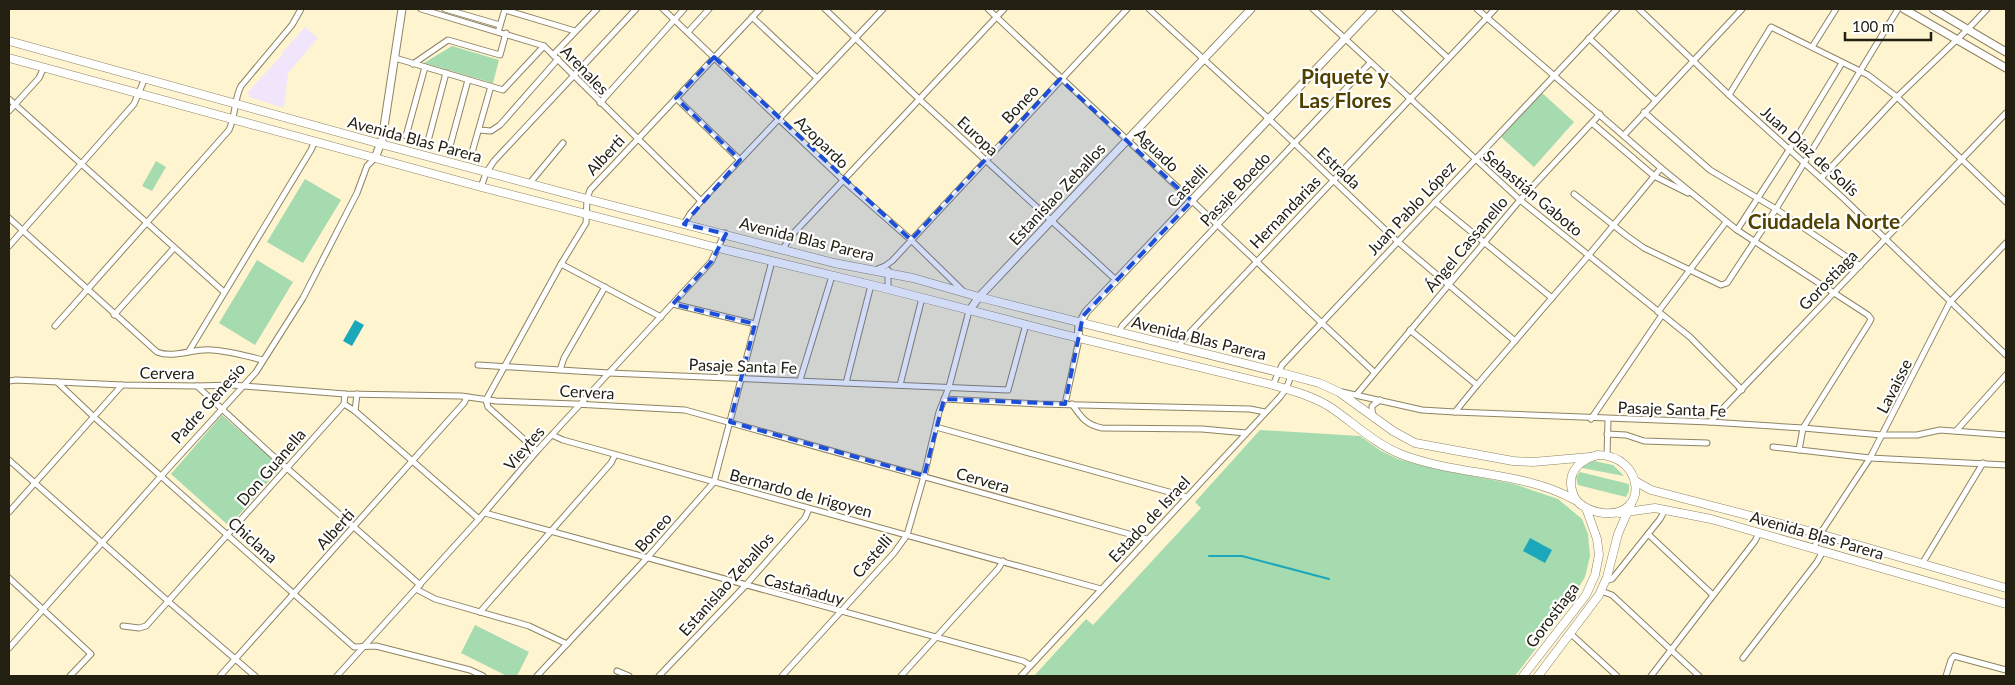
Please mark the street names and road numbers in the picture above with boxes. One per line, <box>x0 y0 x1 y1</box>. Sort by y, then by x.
street label: Arenales <box>557 41 613 98</box>
street label: Boneo <box>997 80 1042 127</box>
street label: Juan Díaz de Solís <box>1757 102 1863 200</box>
street label: Avenida Blas Parera <box>346 111 484 166</box>
street label: Azopardo <box>791 111 853 172</box>
street label: Europa <box>954 112 1003 159</box>
street label: Aguado <box>1131 124 1183 175</box>
street label: Alberti <box>581 131 628 179</box>
street label: Estanislao Zeballos <box>1005 139 1109 249</box>
street label: Estrada <box>1314 143 1365 192</box>
street label: Sebastián Gaboto <box>1480 145 1587 240</box>
street label: Pasaje Boedo <box>1196 148 1274 230</box>
street label: Juan Pablo López <box>1362 157 1459 258</box>
street label: Castelli <box>1162 160 1211 211</box>
street label: Hernandarias <box>1245 171 1324 252</box>
street label: Ángel Cassanello <box>1420 192 1511 295</box>
street label: Avenida Blas Parera <box>738 213 877 264</box>
street label: Gorostiaga <box>1794 246 1861 314</box>
street label: Avenida Blas Parera <box>1130 312 1269 363</box>
street label: Pasaje Santa Fe <box>688 354 798 377</box>
street label: Lavaisse <box>1872 356 1915 416</box>
street label: Padre Genesio <box>167 359 249 447</box>
street label: Cervera <box>139 363 195 382</box>
street label: Cervera <box>559 381 615 402</box>
street label: Pasaje Santa Fe <box>1617 397 1727 420</box>
street label: Vieytes <box>499 422 548 474</box>
street label: Don Guanella <box>232 424 309 509</box>
street label: Cervera <box>954 463 1012 496</box>
street label: Bernardo de Irigoyen <box>728 464 875 521</box>
street label: Estado de Israel <box>1104 472 1193 566</box>
street label: Alberti <box>312 505 358 553</box>
street label: Avenida Blas Parera <box>1748 506 1886 563</box>
street label: Boneo <box>630 508 675 555</box>
street label: Chiclana <box>225 513 282 567</box>
street label: Estanislao Zeballos <box>674 528 777 639</box>
street label: Castelli <box>848 530 896 581</box>
street label: Castañaduy <box>762 569 847 609</box>
street label: Gorostiaga <box>1521 579 1582 651</box>

